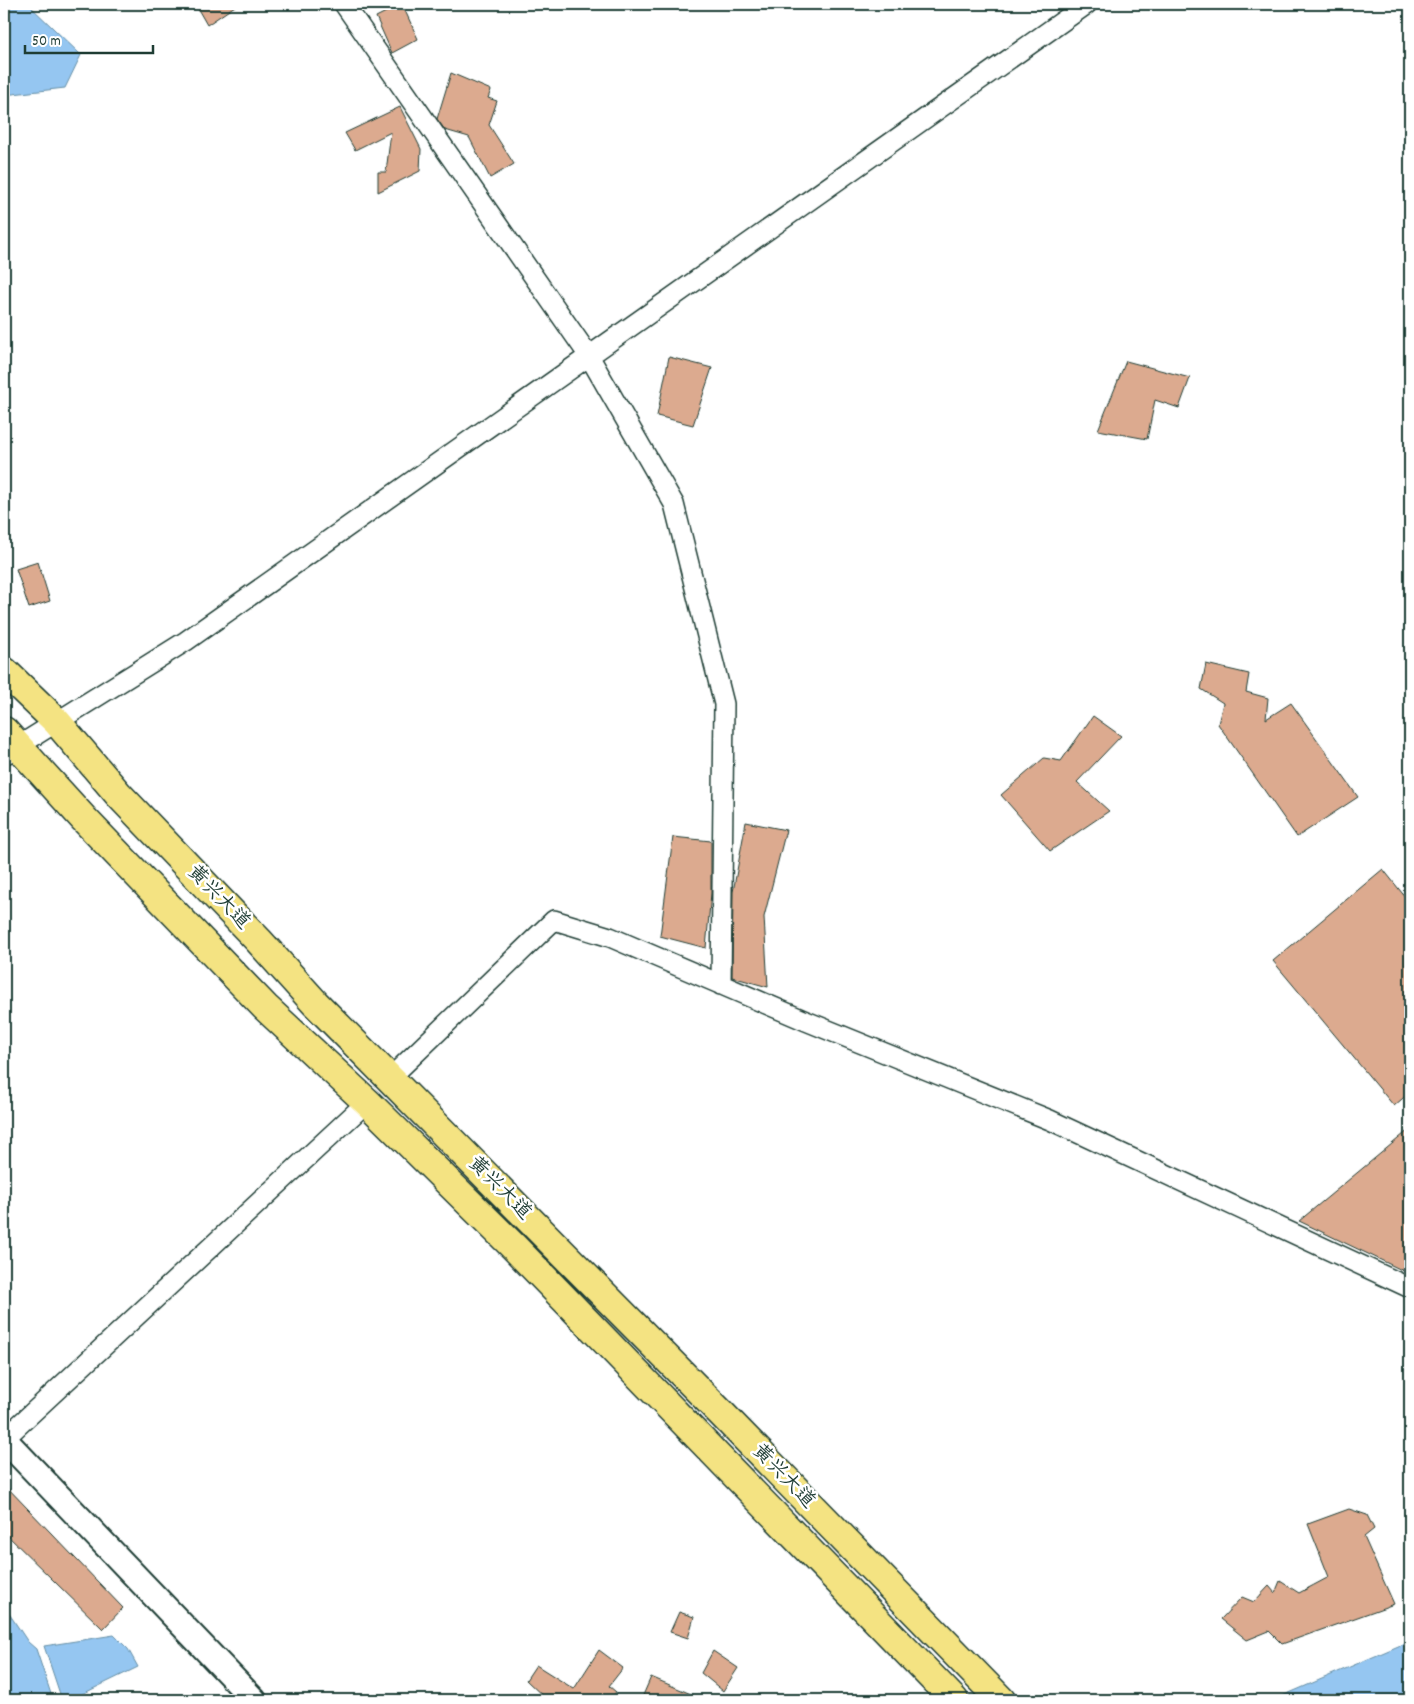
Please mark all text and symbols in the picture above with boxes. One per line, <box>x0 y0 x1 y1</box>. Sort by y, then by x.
scale bar <box>25 22 152 54</box>
text: 50 m <box>32 31 61 53</box>
street label: 黄兴大道 <box>180 860 256 936</box>
street label: 黄兴大道 <box>461 1151 537 1227</box>
street label: 黄兴大道 <box>745 1439 821 1515</box>

